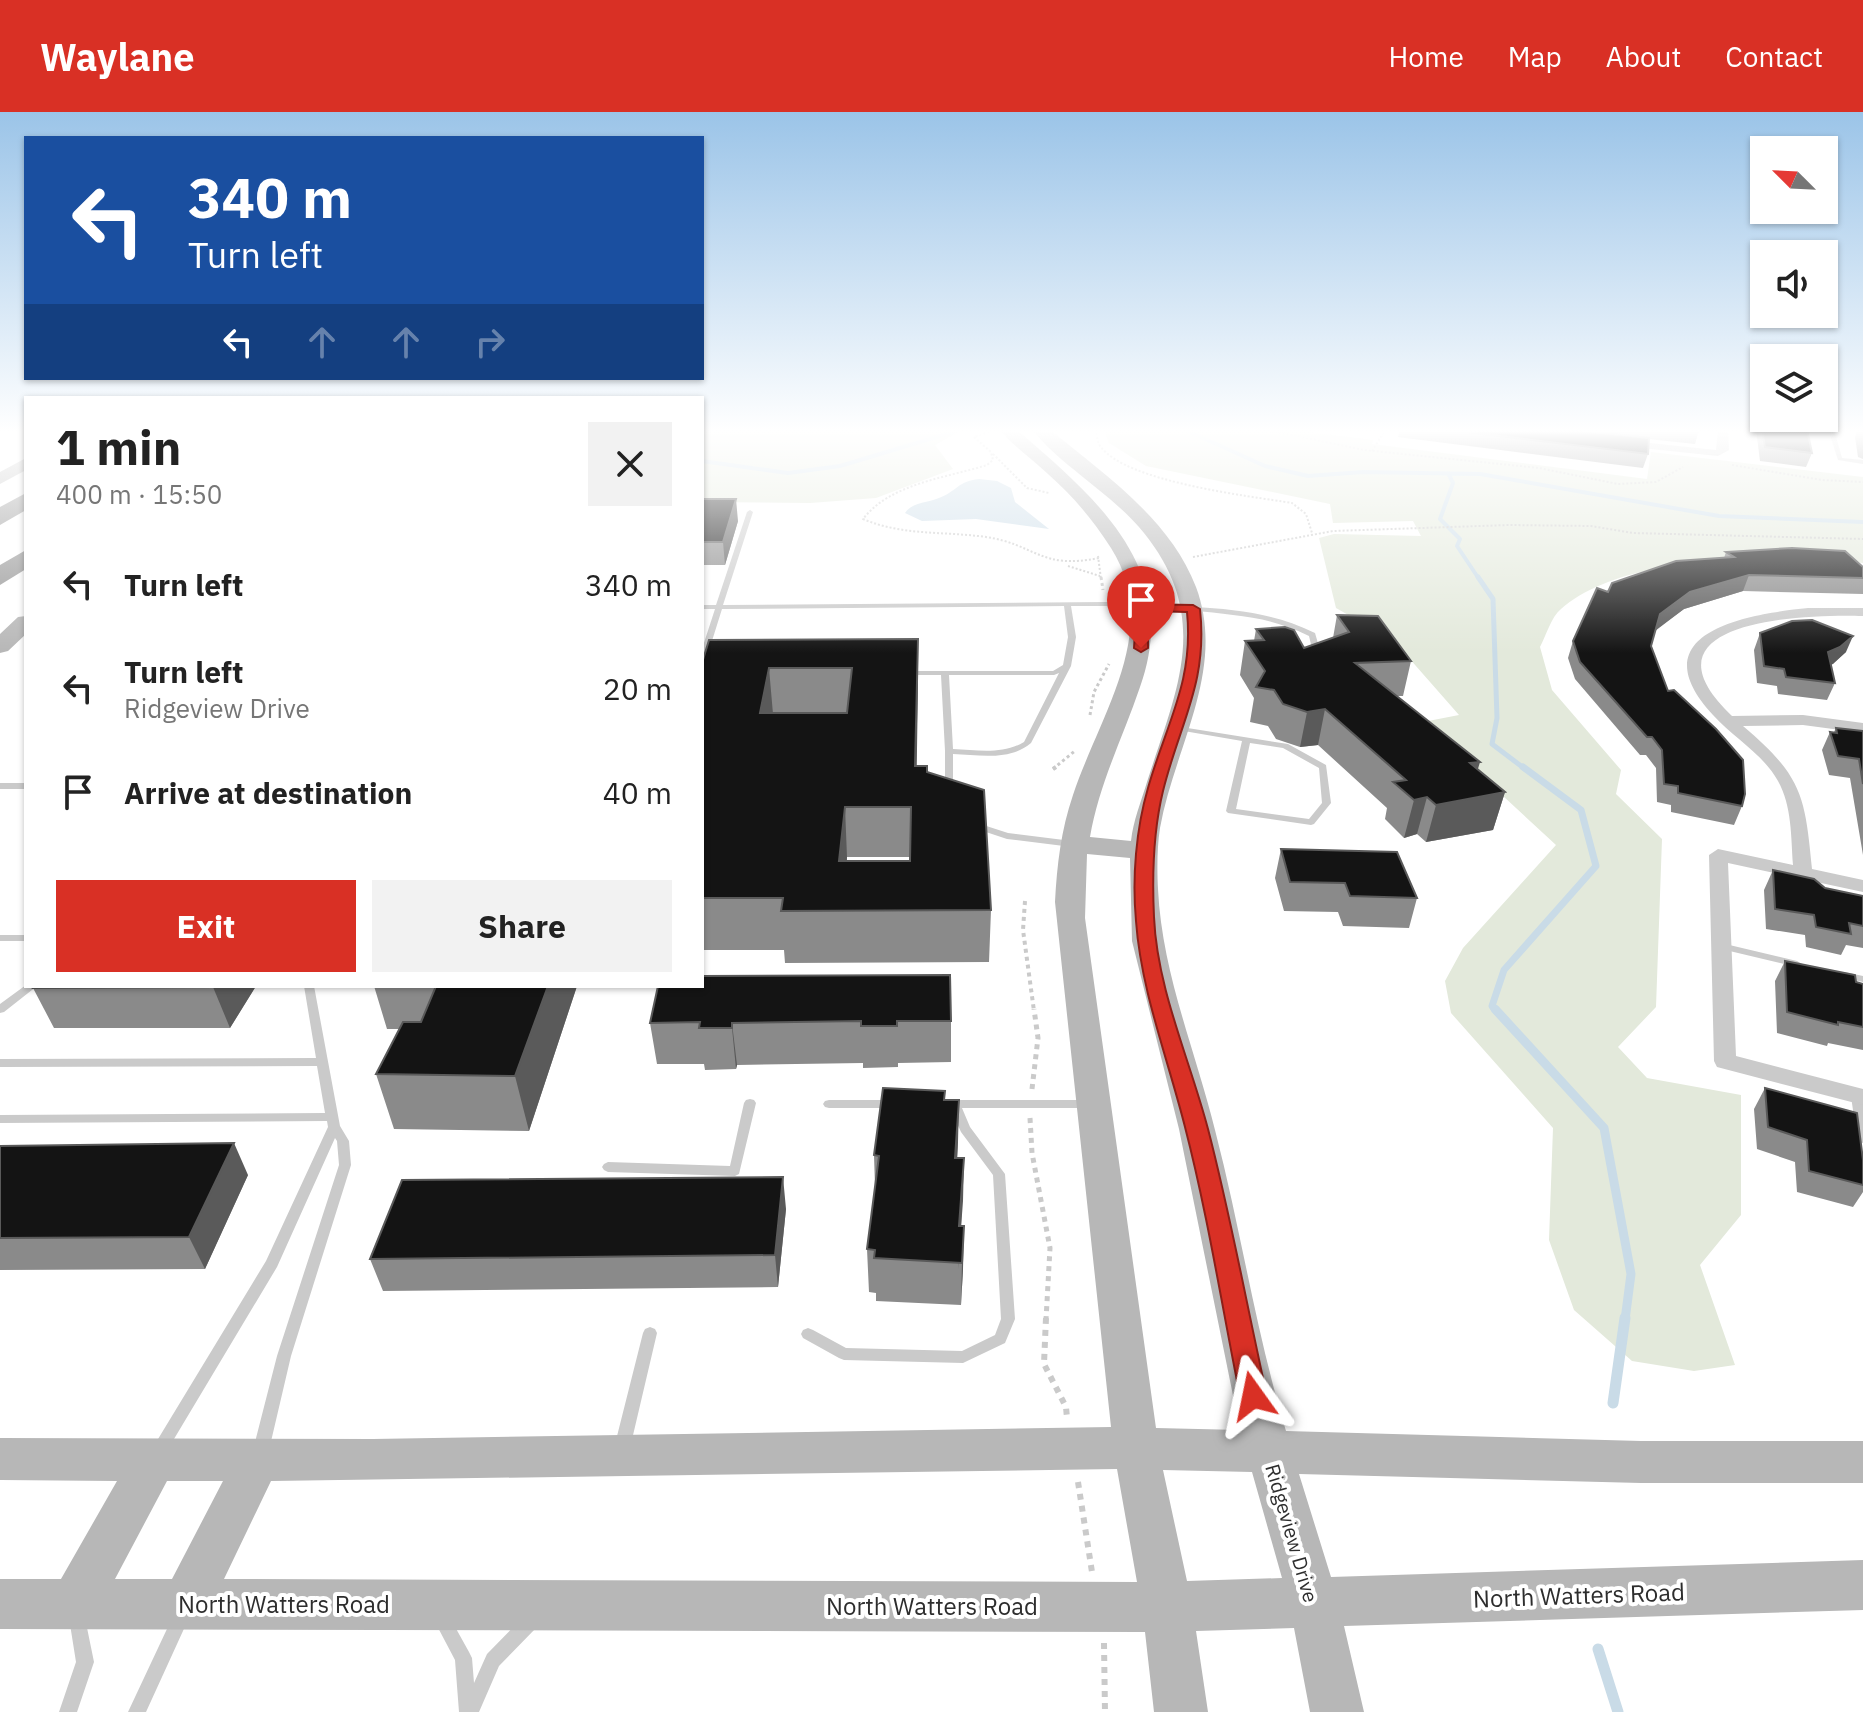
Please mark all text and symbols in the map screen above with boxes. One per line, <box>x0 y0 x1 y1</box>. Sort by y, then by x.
text: Waylane <box>40 32 195 81</box>
text: Home <box>1388 38 1464 75</box>
text: Map <box>1508 38 1562 75</box>
text: About <box>1606 38 1681 75</box>
text: Contact <box>1725 38 1823 75</box>
north arrow <box>1750 136 1838 224</box>
map controls <box>1750 136 1838 432</box>
text: 340 m <box>188 161 352 233</box>
icon: left <box>56 168 160 272</box>
text: Turn left <box>188 231 323 278</box>
button: sound <box>1750 240 1838 328</box>
icon: left <box>216 320 260 364</box>
icon: ahead <box>300 320 344 364</box>
icon: ahead <box>384 320 428 364</box>
icon: right <box>468 320 512 364</box>
button: layers <box>1750 344 1838 432</box>
text: 1 min <box>56 416 181 478</box>
button: close <box>588 422 672 506</box>
text: 400 m · 15:50 <box>56 477 222 511</box>
icon: left <box>56 562 100 606</box>
text: Turn left <box>124 565 243 604</box>
text: 340 m <box>585 565 672 604</box>
pin <box>1107 566 1175 648</box>
icon: arrive <box>1119 578 1163 622</box>
text: Turn left <box>124 652 243 691</box>
icon: left <box>56 666 100 710</box>
text: 20 m <box>603 669 672 708</box>
text: Ridgeview Drive <box>124 691 310 725</box>
icon: arrive <box>56 770 100 814</box>
text: Arrive at destination <box>124 773 412 812</box>
text: 40 m <box>603 773 672 812</box>
button: Exit <box>56 880 356 972</box>
button: Share <box>372 880 672 972</box>
position arrow <box>1211 1354 1295 1438</box>
street label: Ridgeview Drive <box>1259 1461 1325 1605</box>
street label: North Watters Road <box>1472 1575 1686 1615</box>
street label: North Watters Road <box>178 1588 390 1620</box>
street label: North Watters Road <box>826 1590 1038 1622</box>

